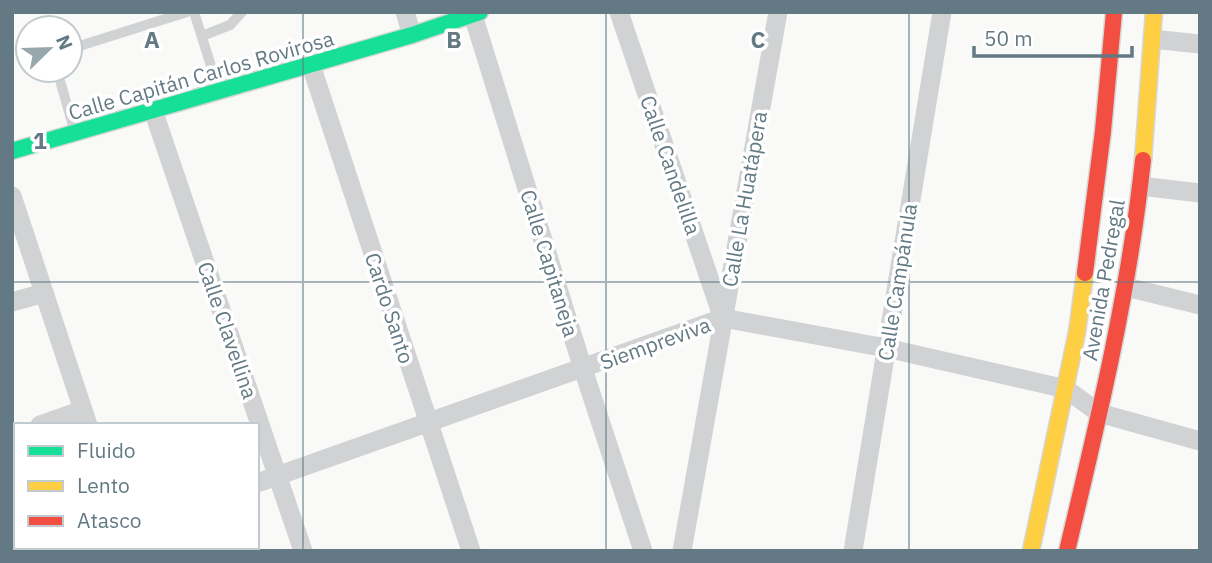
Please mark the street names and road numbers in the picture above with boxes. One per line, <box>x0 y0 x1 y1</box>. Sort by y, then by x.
street label: Calle Capitán Carlos Rovirosa <box>65 24 337 126</box>
street label: Calle Candelilla <box>634 92 708 238</box>
street label: Calle La Huatápera <box>715 109 773 289</box>
street label: Calle Capitaneja <box>514 186 586 340</box>
street label: Avenida Pedregal <box>1075 197 1131 363</box>
street label: Calle Campánula <box>871 201 923 363</box>
street label: Cardo Santo <box>359 249 421 367</box>
street label: Calle Clavellina <box>191 258 265 402</box>
street label: Siempreviva <box>596 310 714 376</box>

